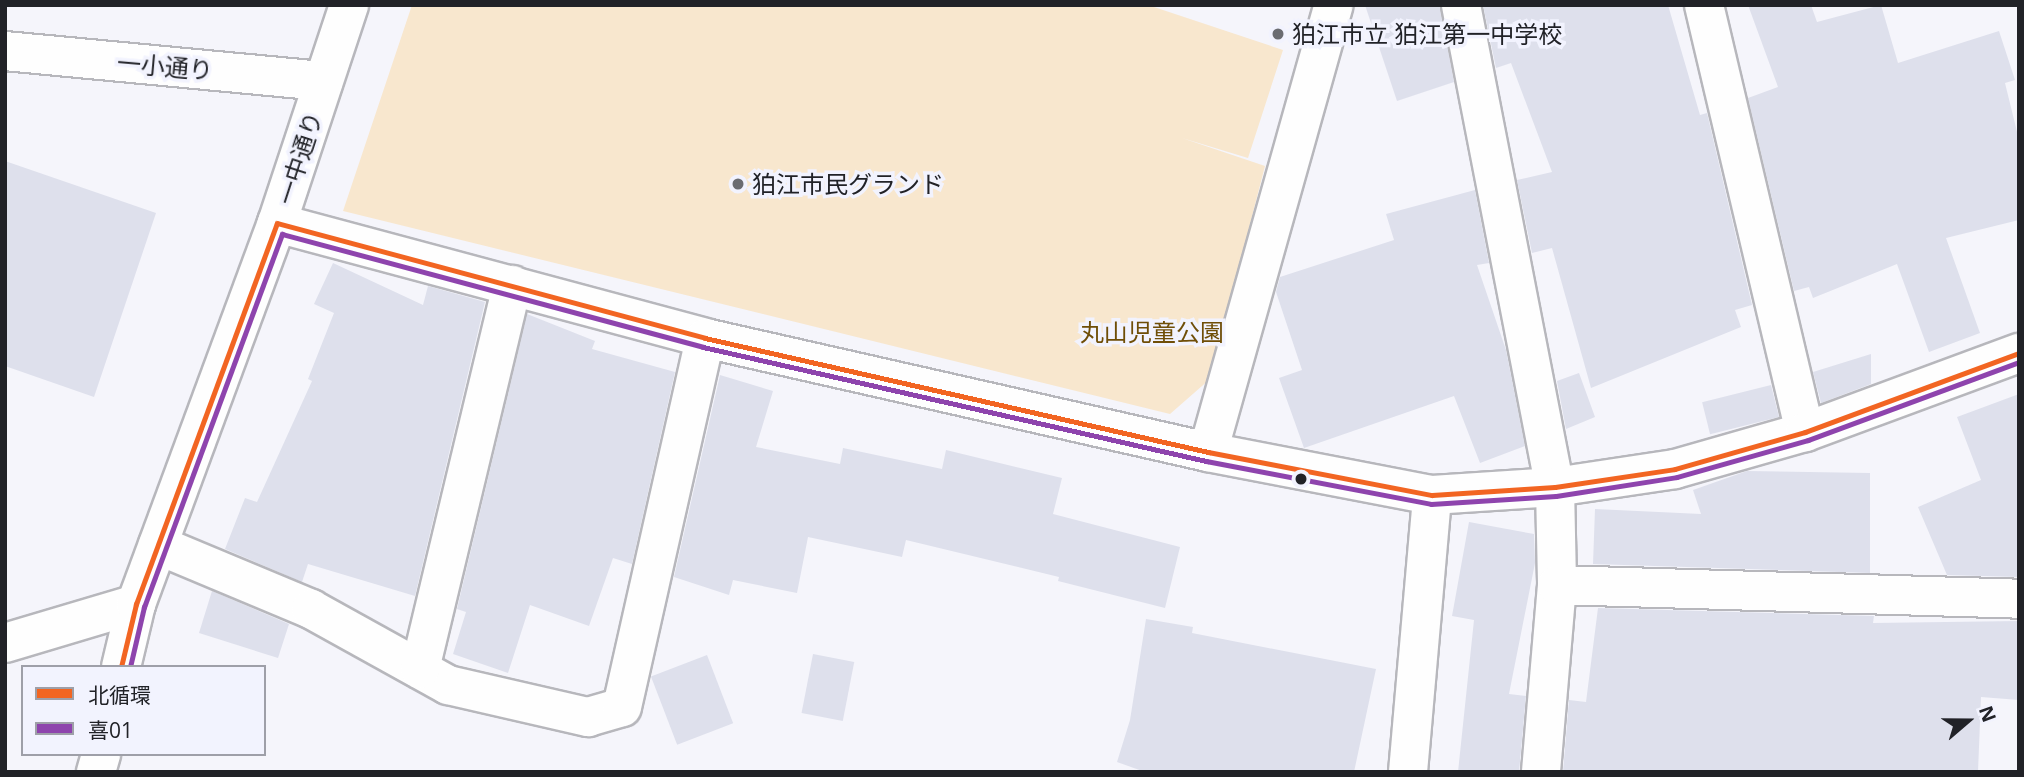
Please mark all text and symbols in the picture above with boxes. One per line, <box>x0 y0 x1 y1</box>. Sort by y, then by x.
place label: 狛江市立 狛江第一中学校 <box>1292 20 1562 48</box>
marker: 狛江市立 狛江第一中学校 <box>1270 26 1286 42</box>
street label: 一小通り <box>116 47 214 85</box>
street label: 一中通り <box>270 108 328 208</box>
place label: 狛江市民グランド <box>752 170 944 198</box>
marker: 狛江市民グランド <box>730 176 746 192</box>
park label: 丸山児童公園 <box>1080 318 1224 346</box>
unlabelled marker <box>1294 472 1308 486</box>
legend <box>21 665 266 756</box>
text: 北循環 <box>88 681 151 709</box>
north arrow <box>1933 686 2003 756</box>
text: N <box>1973 702 2003 726</box>
text: 喜01 <box>88 716 133 744</box>

